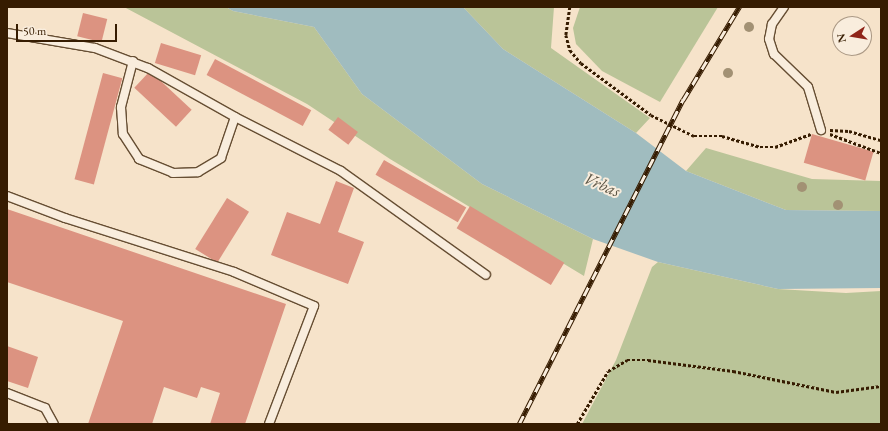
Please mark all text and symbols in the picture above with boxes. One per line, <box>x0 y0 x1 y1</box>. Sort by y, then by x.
scale bar <box>18 16 119 42</box>
north arrow <box>832 16 872 56</box>
text: 50 m <box>23 23 46 39</box>
text: N <box>833 32 849 44</box>
water label: Vrbas <box>581 168 623 202</box>

